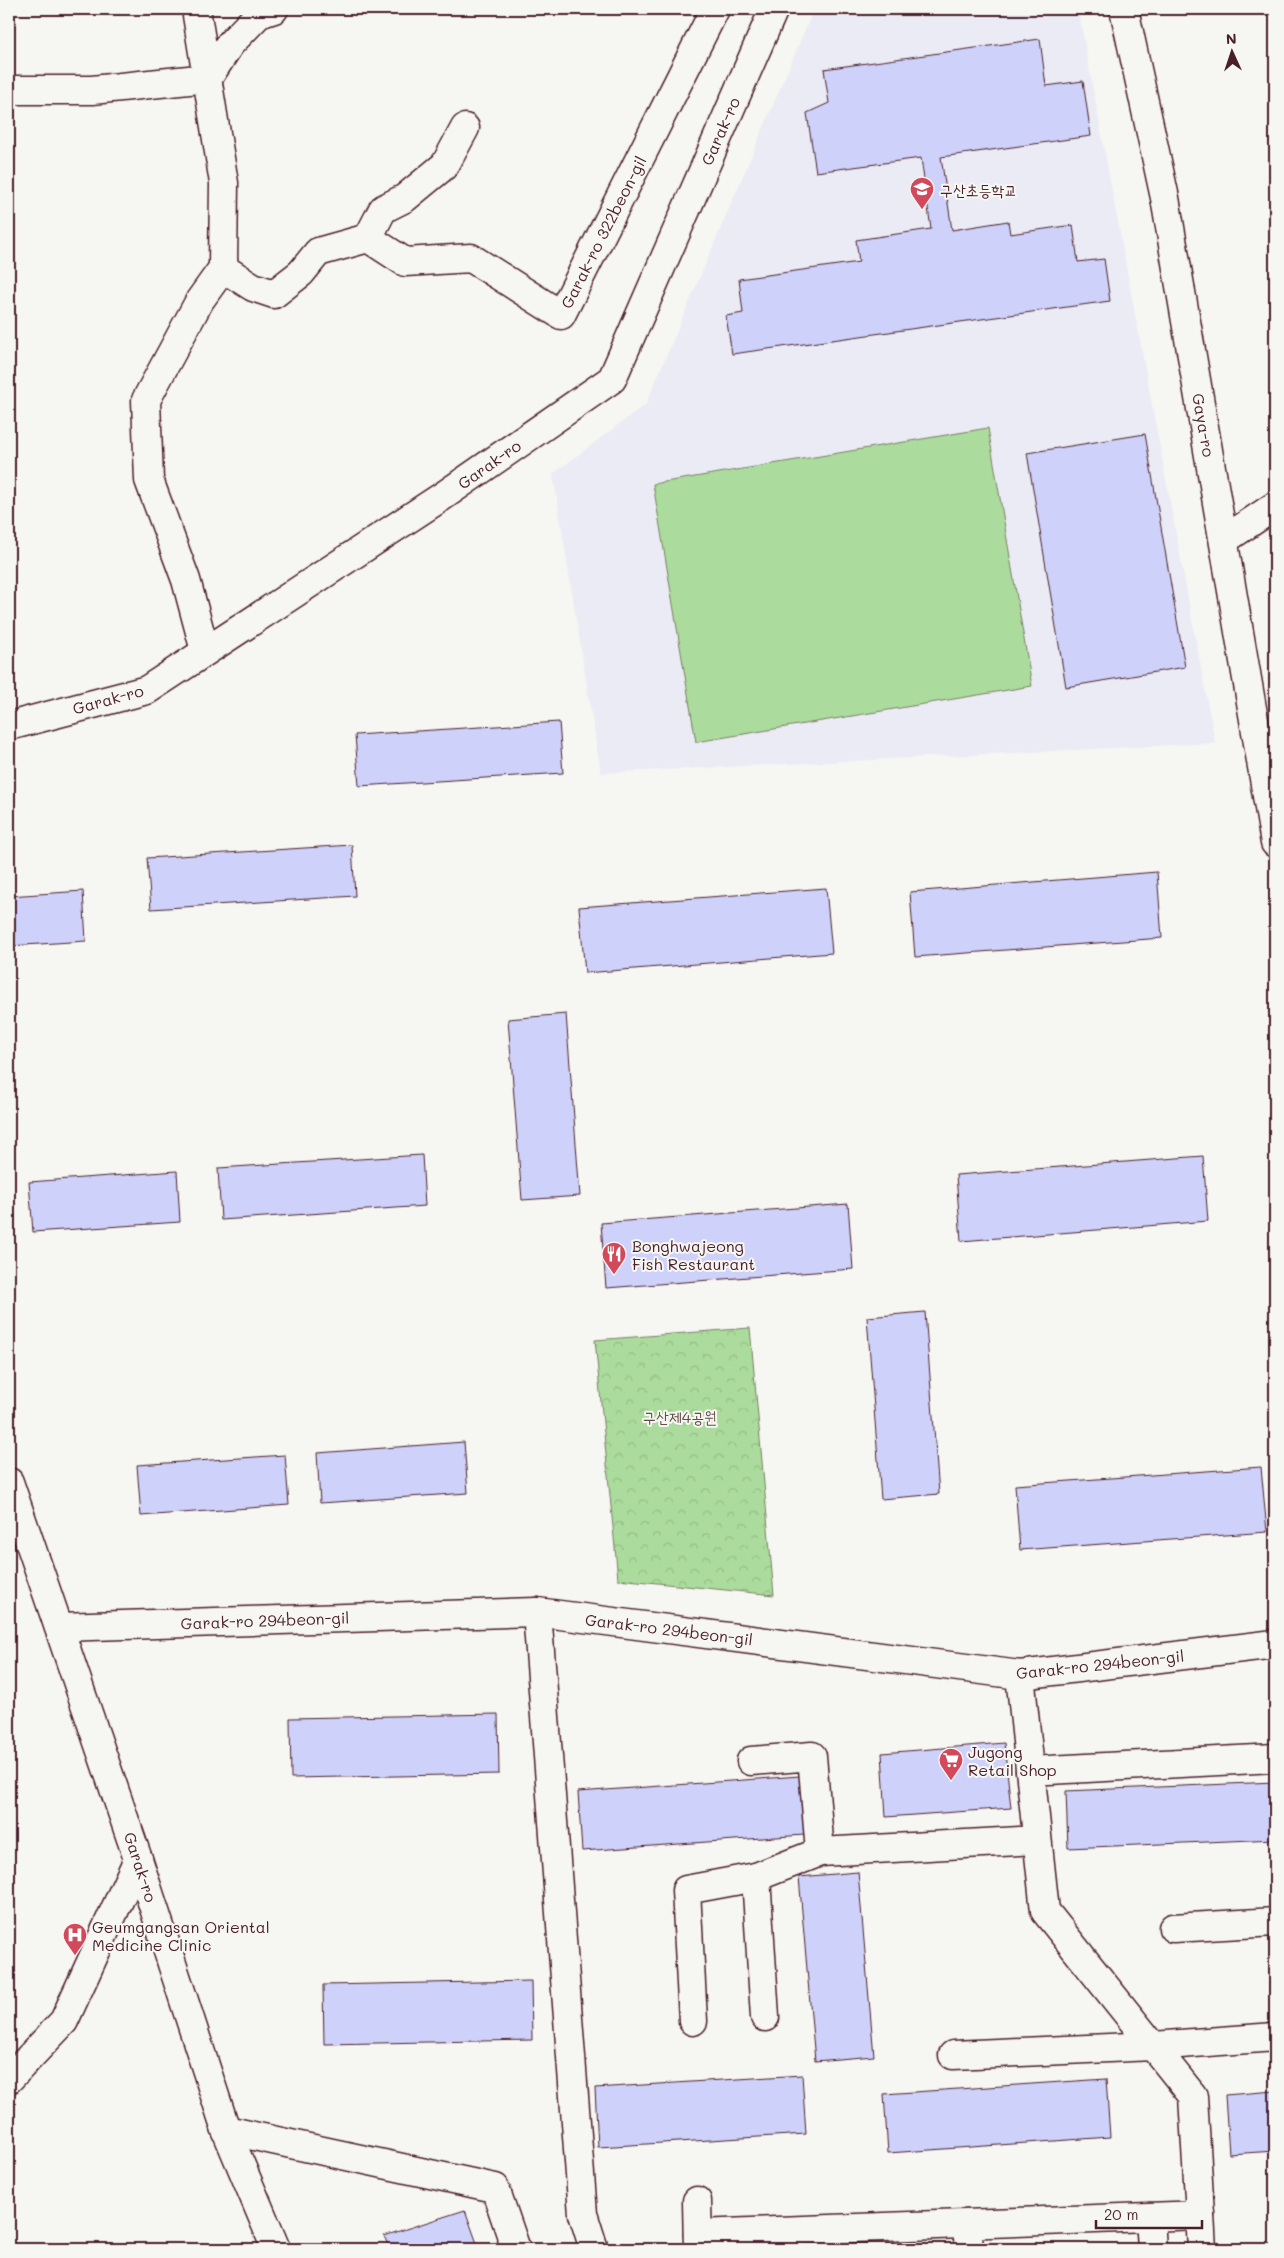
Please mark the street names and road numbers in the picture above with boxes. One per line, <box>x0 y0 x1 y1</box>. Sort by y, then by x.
street label: Garak-ro <box>696 94 744 168</box>
street label: Garak-ro 322beon-gil <box>555 152 651 312</box>
street label: Gaya-ro <box>1188 391 1220 459</box>
street label: Garak-ro <box>453 435 525 493</box>
street label: Garak-ro <box>70 679 146 719</box>
street label: Garak-ro 294beon-gil <box>180 1607 350 1633</box>
street label: Garak-ro 294beon-gil <box>584 1608 754 1650</box>
street label: Garak-ro 294beon-gil <box>1015 1645 1185 1683</box>
street label: Garak-ro <box>120 1829 162 1905</box>

